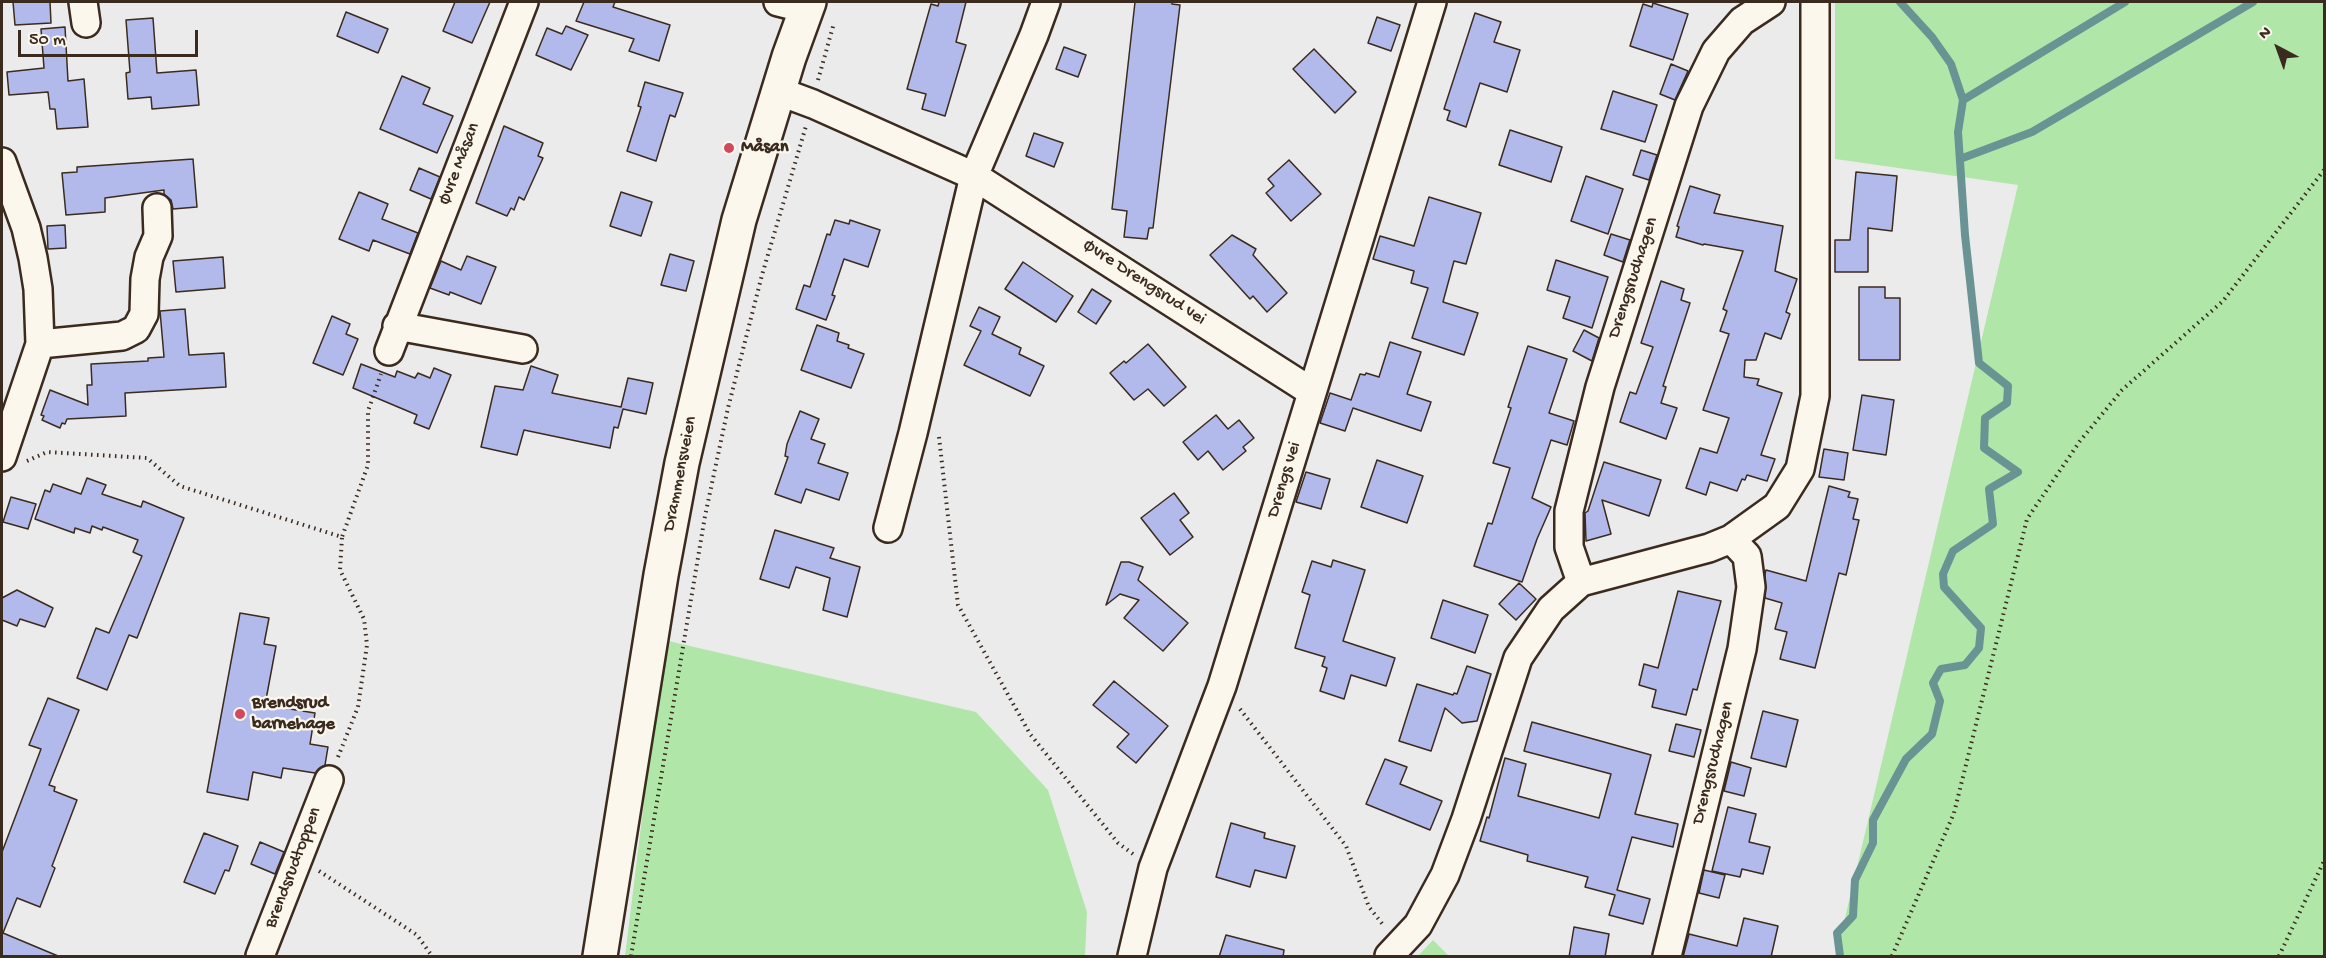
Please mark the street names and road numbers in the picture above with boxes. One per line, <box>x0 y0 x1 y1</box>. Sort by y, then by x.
street label: Øvre Måsan <box>434 120 486 208</box>
street label: Drengsrudhagen <box>1604 215 1664 341</box>
street label: Øvre Drengsrud vei <box>1078 235 1210 331</box>
street label: Drammensveien <box>659 414 703 534</box>
street label: Drengs vei <box>1263 439 1307 521</box>
street label: Drengsrudhagen <box>1688 699 1740 827</box>
street label: Brendsrudtoppen <box>261 804 327 932</box>

